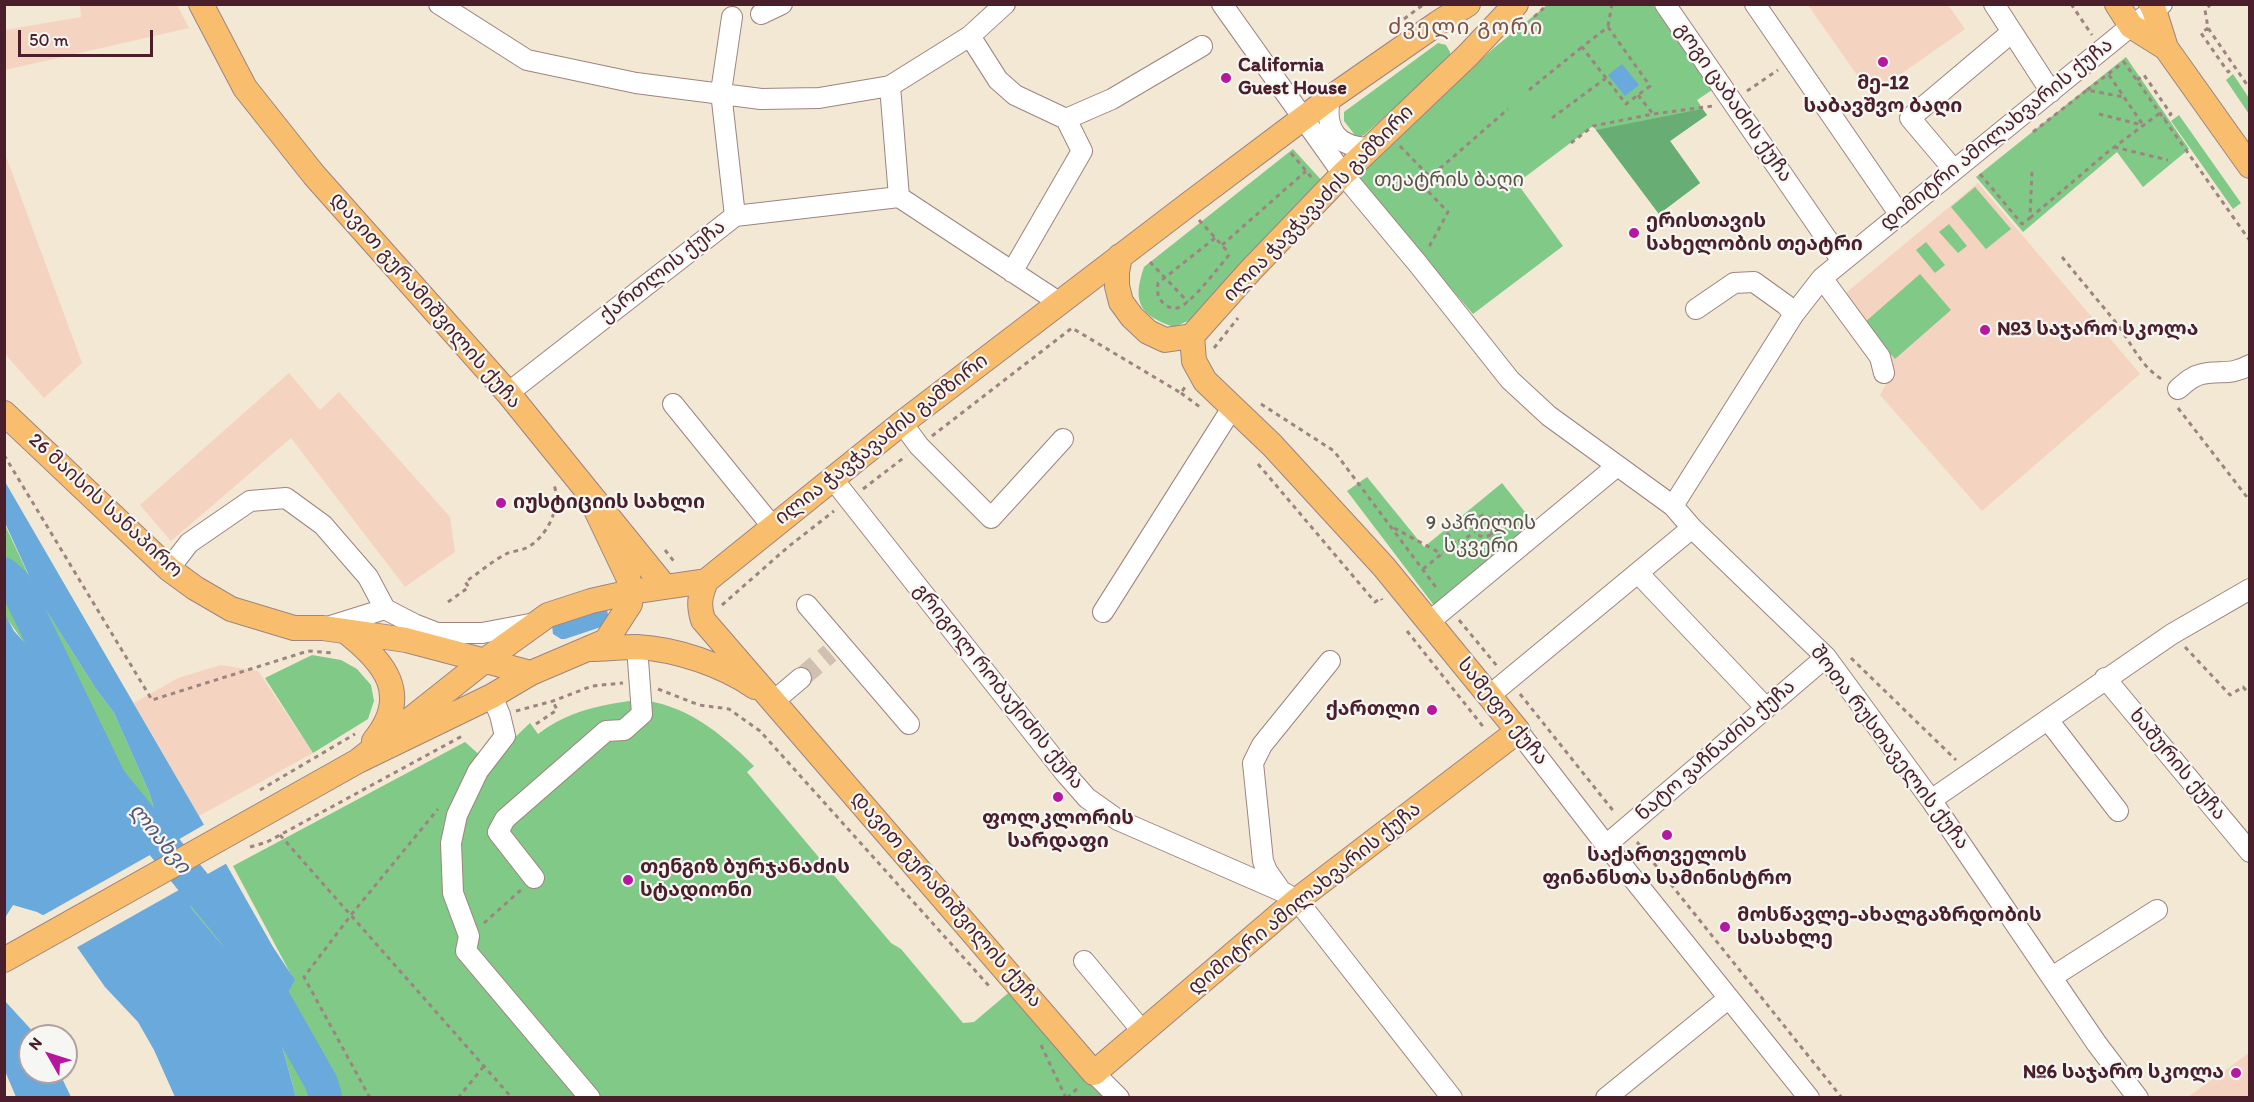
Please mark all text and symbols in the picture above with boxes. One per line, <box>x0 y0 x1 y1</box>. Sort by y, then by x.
district label: ძველი გორი <box>1388 15 1544 41</box>
scale bar <box>21 18 156 56</box>
street label: გოგი ცაბაძის ქუჩა <box>1669 19 1797 187</box>
text: 50 m <box>29 29 69 51</box>
street label: დიმიტრი ამილახვარის ქუჩა <box>1876 34 2118 236</box>
place label: California Guest House <box>1238 54 1347 101</box>
marker: მე-12 საბავშვო ბაღი <box>1876 55 1890 69</box>
marker: California Guest House <box>1219 71 1233 85</box>
place label: მე-12 საბავშვო ბაღი <box>1804 72 1962 119</box>
street label: ილია ჭავჭავაძის გამზირი <box>1219 101 1419 307</box>
park label: თეატრის ბაღი <box>1374 169 1524 193</box>
street label: დავით გურამიშვილის ქუჩა <box>324 188 526 414</box>
place label: ერისთავის სახელობის თეატრი <box>1646 210 1863 257</box>
street label: ქართლის ქუჩა <box>595 215 731 329</box>
marker: ერისთავის სახელობის თეატრი <box>1627 226 1641 240</box>
place label: №3 საჯარო სკოლა <box>1997 318 2198 342</box>
marker: №3 საჯარო სკოლა <box>1978 323 1992 337</box>
street label: ილია ჭავჭავაძის გამზირი <box>771 349 993 531</box>
street label: 26 მაისის სანაპირო <box>23 428 187 584</box>
place label: იუსტიციის სახლი <box>513 491 705 515</box>
marker: იუსტიციის სახლი <box>494 496 508 510</box>
park label: 9 აპრილის სკვერი <box>1426 512 1536 559</box>
street label: გრიგოლ რობაქიძის ქუჩა <box>908 579 1088 795</box>
street label: შოთა რუსთაველის ქუჩა <box>1804 641 1974 855</box>
street label: სამეფო ქუჩა <box>1451 654 1553 770</box>
street label: ნატო ვაჩნაძის ქუჩა <box>1631 675 1801 827</box>
place label: ქართლი <box>1326 698 1420 722</box>
marker: ქართლი <box>1425 703 1439 717</box>
street label: ხაშურის ქუჩა <box>2123 704 2231 826</box>
street label: დავით გურამიშვილის ქუჩა <box>845 787 1047 1013</box>
marker: ფოლკლორის სარდაფი <box>1051 790 1065 804</box>
street label: დიმიტრი ამილახვარის ქუჩა <box>1184 798 1426 1000</box>
water label: ლიახვი <box>123 799 195 879</box>
place label: ფოლკლორის სარდაფი <box>982 807 1134 854</box>
marker: საქართველოს ფინანსთა სამინისტრო <box>1660 828 1674 842</box>
place label: საქართველოს ფინანსთა სამინისტრო <box>1542 844 1792 891</box>
place label: თენგიზ ბურჯანაძის სტადიონი <box>640 856 850 903</box>
marker: თენგიზ ბურჯანაძის სტადიონი <box>621 873 635 887</box>
place label: მოსწავლე-ახალგაზრდობის სასახლე <box>1737 904 2042 951</box>
marker: მოსწავლე-ახალგაზრდობის სასახლე <box>1718 920 1732 934</box>
north arrow <box>18 1024 78 1084</box>
text: N <box>24 1033 46 1054</box>
place label: №6 საჯარო სკოლა <box>2023 1061 2224 1085</box>
marker: №6 საჯარო სკოლა <box>2229 1066 2243 1080</box>

